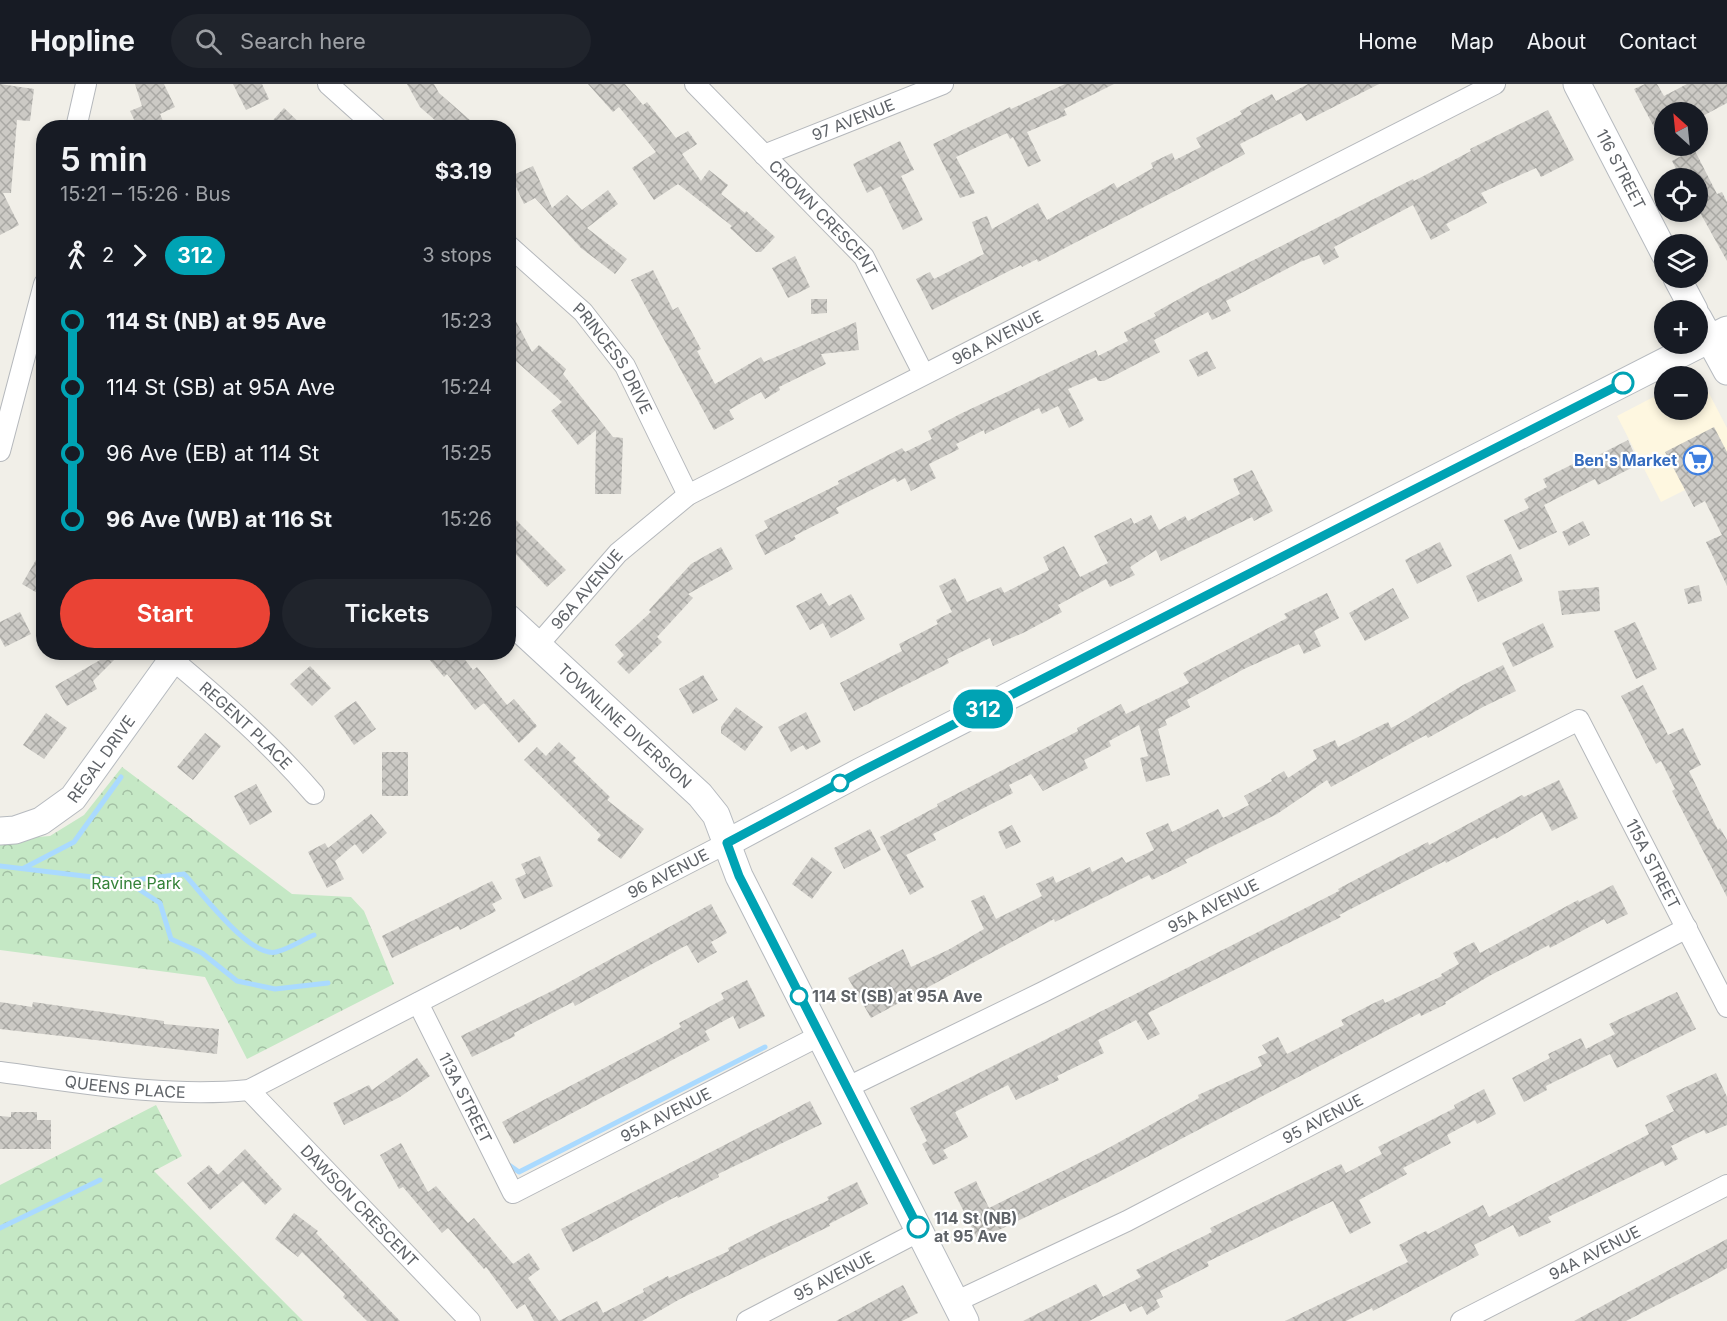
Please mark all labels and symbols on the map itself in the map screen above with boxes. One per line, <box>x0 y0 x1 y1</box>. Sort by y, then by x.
street label: 97 AVENUE <box>809 94 898 145</box>
north arrow <box>1654 102 1708 156</box>
street label: 116 STREET <box>1592 126 1650 213</box>
street label: CROWN CRESCENT <box>765 156 882 280</box>
street label: PRINCESS DRIVE <box>569 298 657 417</box>
street label: 96A AVENUE <box>948 306 1046 369</box>
unlabelled marker <box>1612 372 1634 394</box>
supermarket icon: Ben's Market <box>1682 444 1714 476</box>
place label: Ben's Market <box>1574 450 1677 470</box>
street label: 96A AVENUE <box>546 545 627 633</box>
street label: TOWNLINE DIVERSION <box>554 659 696 792</box>
street label: REGENT PLACE <box>196 677 296 773</box>
line badge: 312 <box>948 690 1018 728</box>
street label: REGAL DRIVE <box>63 711 139 807</box>
unlabelled marker <box>831 774 849 792</box>
street label: 115A STREET <box>1622 815 1685 912</box>
street label: 96 AVENUE <box>624 844 712 903</box>
park label: Ravine Park <box>91 873 181 893</box>
street label: 95A AVENUE <box>1164 874 1262 937</box>
place label: 114 St (SB) at 95A Ave <box>812 986 982 1006</box>
marker: 114 St (SB) at 95A Ave <box>790 987 808 1005</box>
street label: 113A STREET <box>434 1049 496 1147</box>
street label: QUEENS PLACE <box>63 1071 186 1102</box>
street label: 95A AVENUE <box>617 1083 714 1146</box>
street label: 95 AVENUE <box>1279 1089 1366 1148</box>
street label: DAWSON CRESCENT <box>297 1140 423 1271</box>
place label: 114 St (NB) at 95 Ave <box>934 1208 1017 1246</box>
marker: 114 St (NB) at 95 Ave <box>907 1216 929 1238</box>
street label: 94A AVENUE <box>1545 1221 1644 1284</box>
street label: 95 AVENUE <box>790 1247 878 1305</box>

